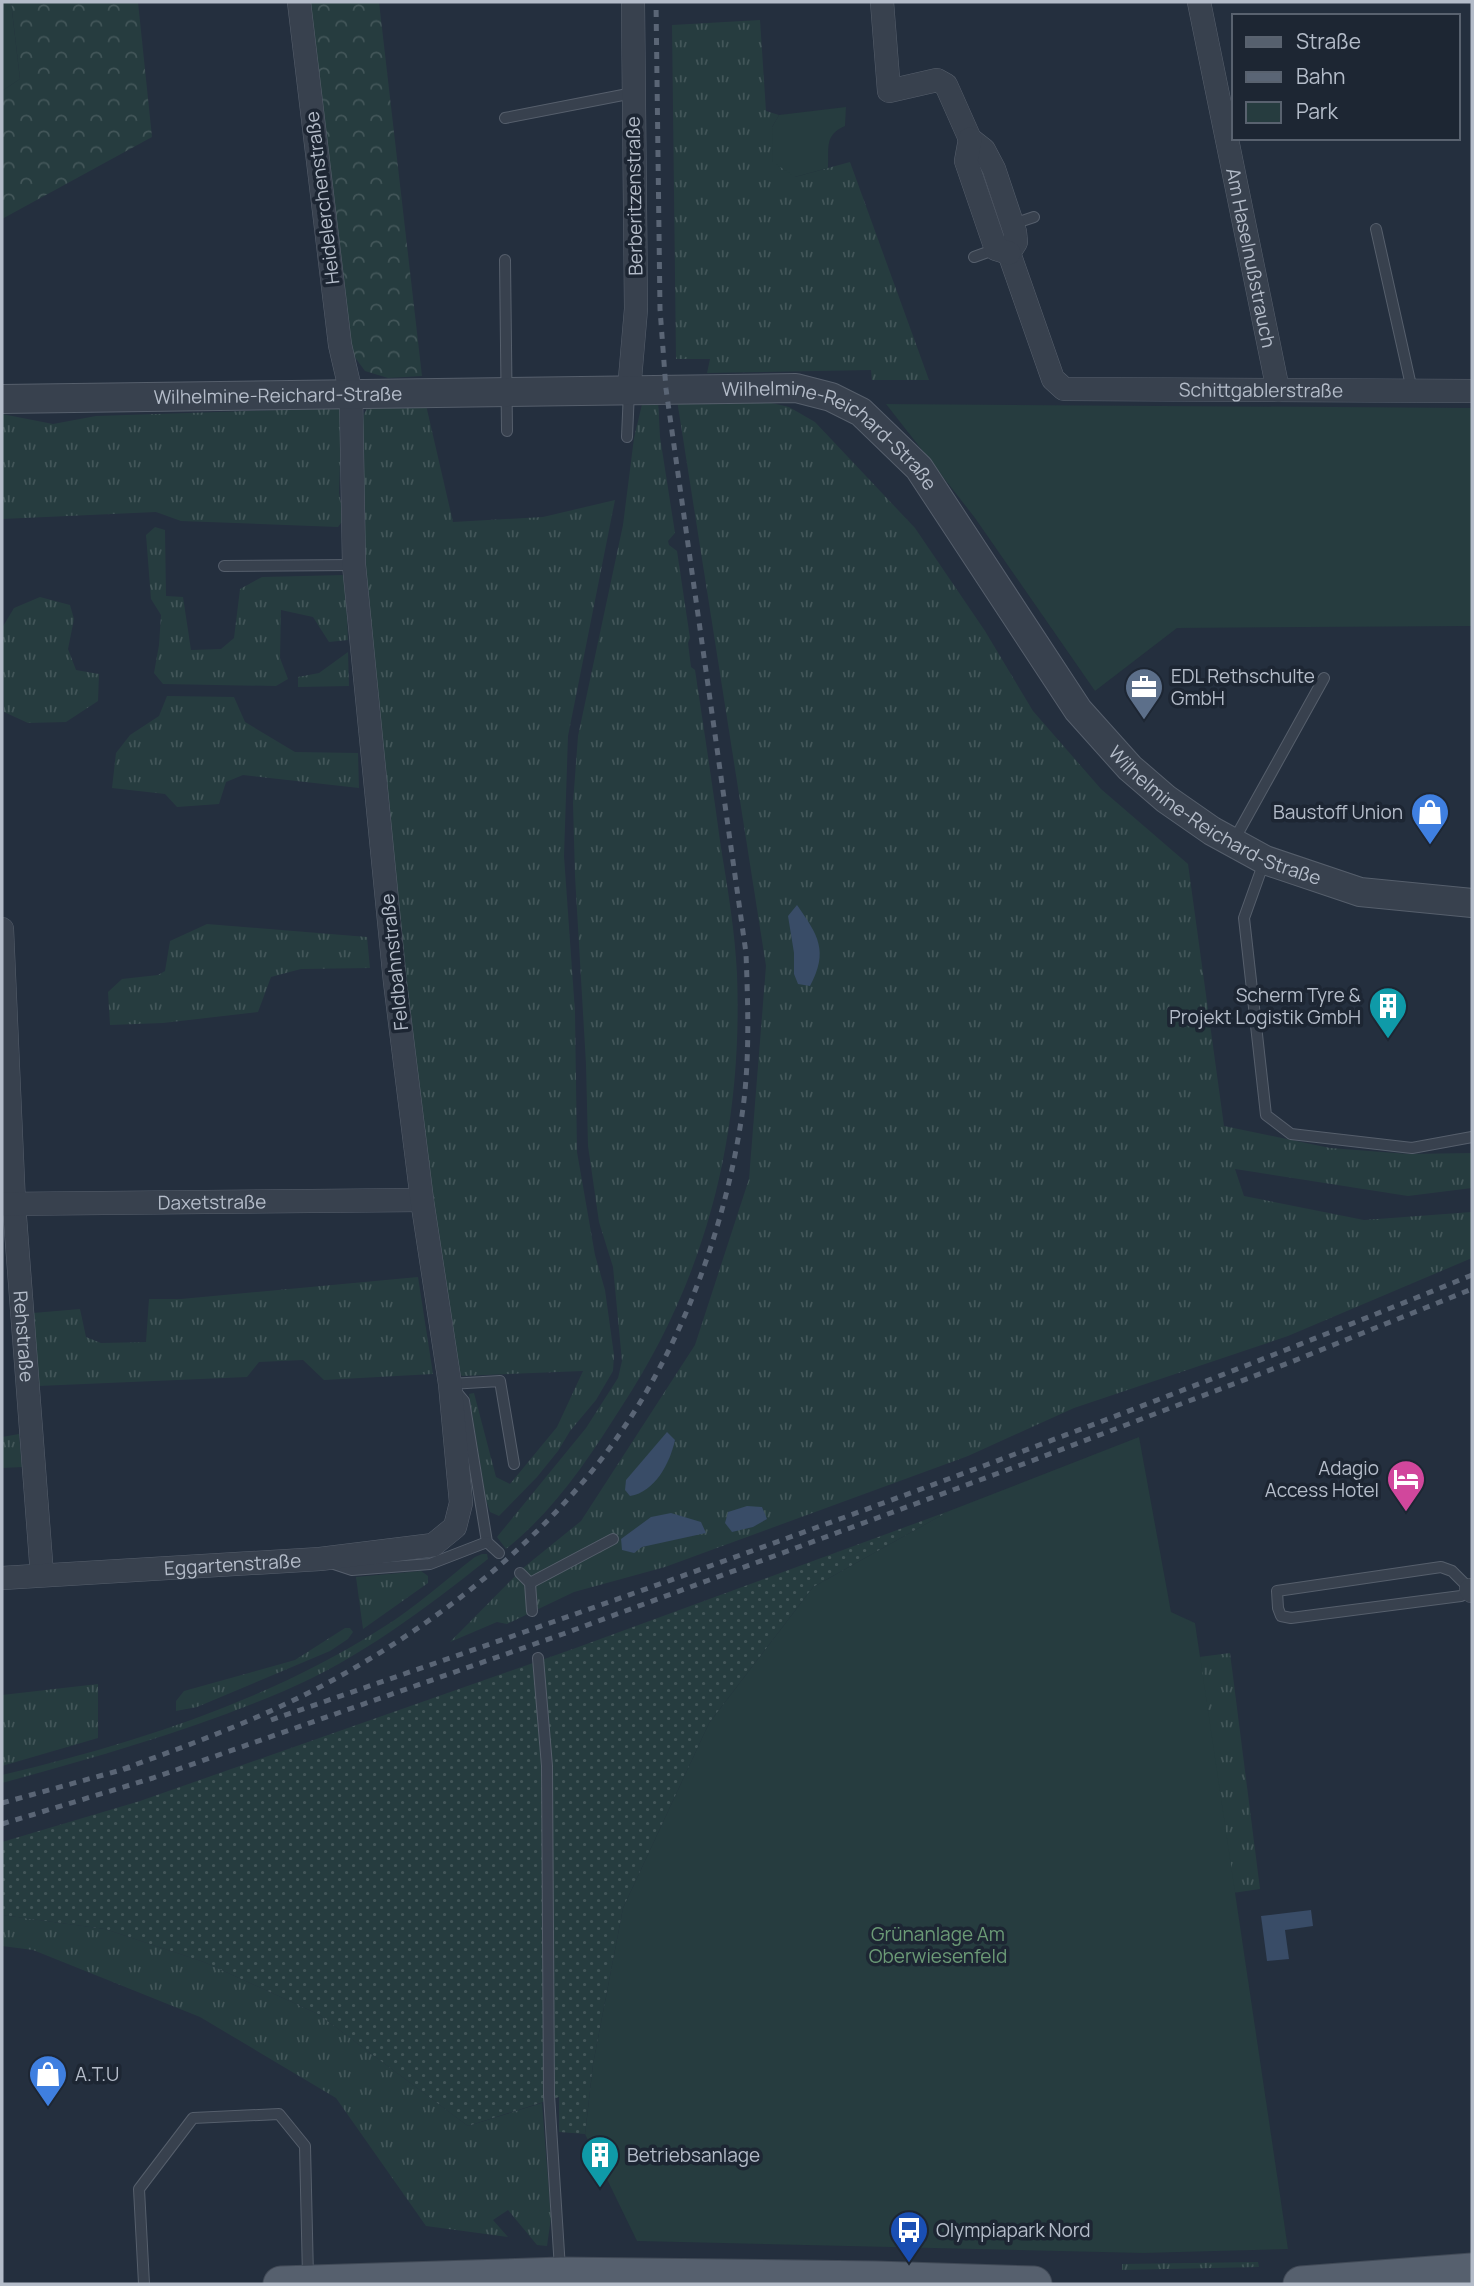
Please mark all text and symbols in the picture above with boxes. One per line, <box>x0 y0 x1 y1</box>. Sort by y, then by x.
legend <box>1232 14 1460 140</box>
text: Straße <box>1296 27 1361 55</box>
text: Bahn <box>1296 62 1346 90</box>
text: Park <box>1296 97 1338 125</box>
street label: Heidelerchenstraße <box>298 110 346 286</box>
street label: Berberitzenstraße <box>620 116 648 276</box>
street label: Am Haselnußstrauch <box>1220 166 1282 350</box>
street label: Wilhelmine-Reichard-Straße <box>721 375 943 495</box>
street label: Schittgablerstraße <box>1179 377 1343 403</box>
street label: Wilhelmine-Reichard-Straße <box>153 380 403 410</box>
place label: EDL Rethschulte GmbH <box>1171 663 1315 711</box>
office icon: EDL Rethschulte GmbH <box>1123 666 1165 721</box>
street label: Wilhelmine-Reichard-Straße <box>1103 740 1325 891</box>
shop icon: Baustoff Union <box>1409 791 1451 846</box>
place label: Baustoff Union <box>1273 799 1403 825</box>
street label: Feldbahnstraße <box>374 892 414 1032</box>
place label: Scherm Tyre & Projekt Logistik GmbH <box>1169 982 1362 1030</box>
building icon: Scherm Tyre & Projekt Logistik GmbH <box>1367 985 1409 1040</box>
street label: Daxetstraße <box>157 1188 267 1216</box>
street label: Rehstraße <box>8 1290 40 1383</box>
place label: Adagio Access Hotel <box>1265 1455 1379 1503</box>
hotel icon: Adagio Access Hotel <box>1385 1458 1427 1513</box>
street label: Eggartenstraße <box>163 1547 302 1581</box>
park label: Grünanlage Am Oberwiesenfeld <box>869 1921 1007 1969</box>
shop icon: A.T.U <box>27 2053 69 2108</box>
place label: A.T.U <box>75 2061 119 2087</box>
building icon: Betriebsanlage <box>579 2134 621 2189</box>
place label: Betriebsanlage <box>627 2142 760 2168</box>
bus stop icon: Olympiapark Nord <box>888 2209 930 2264</box>
place label: Olympiapark Nord <box>936 2217 1091 2243</box>

